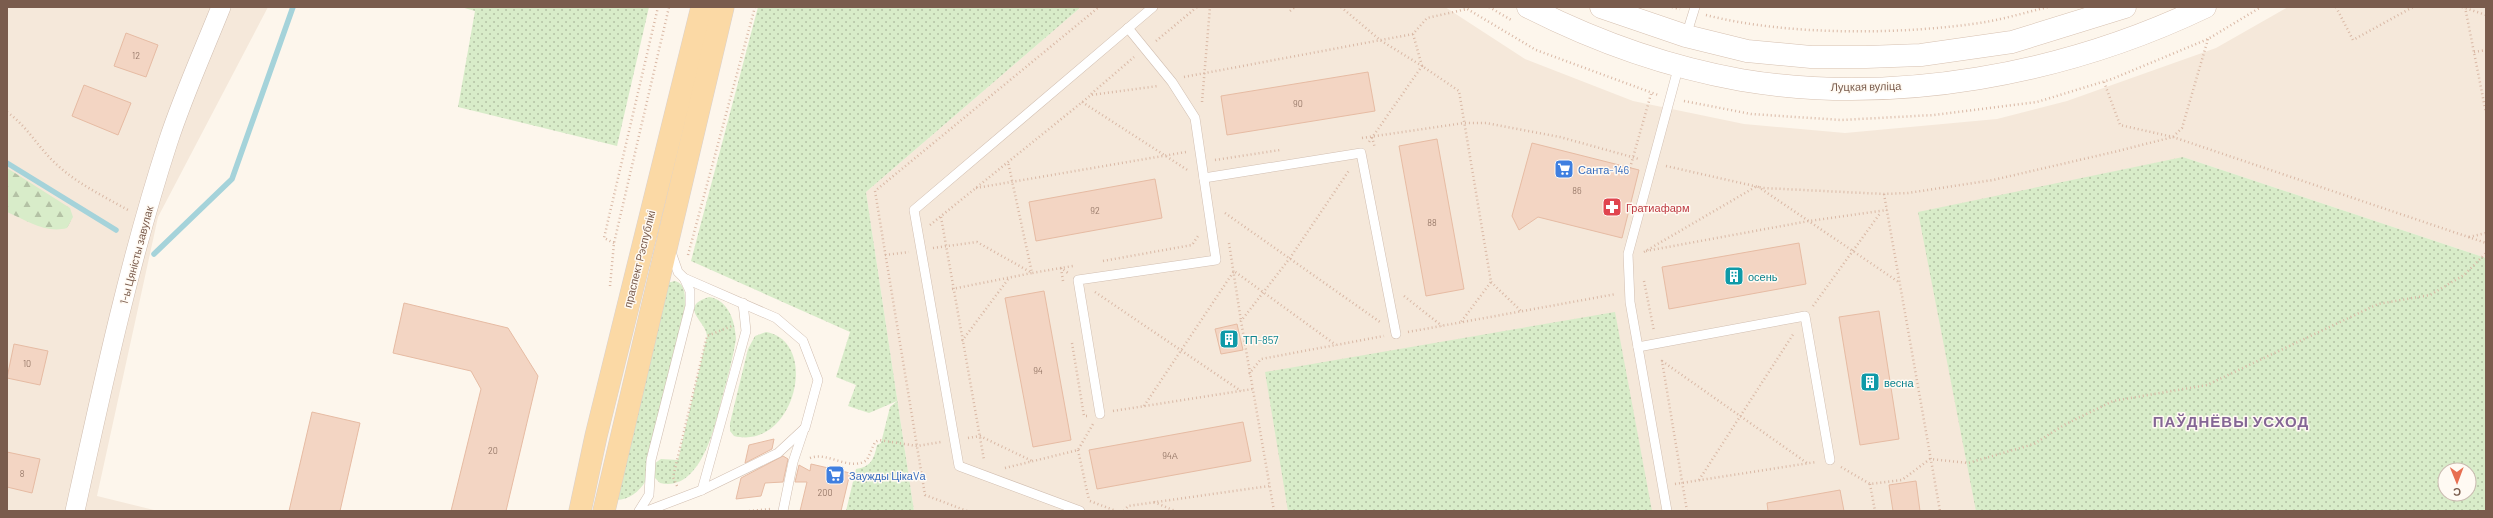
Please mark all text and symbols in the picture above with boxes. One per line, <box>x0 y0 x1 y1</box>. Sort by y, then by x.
house number: 12 <box>132 50 140 61</box>
street label: Луцкая вуліца <box>1831 79 1902 93</box>
house number: 90 <box>1293 98 1303 109</box>
supermarket icon: Санта-146 <box>1553 158 1575 180</box>
place label: Санта-146 <box>1578 163 1630 176</box>
house number: 86 <box>1572 185 1582 196</box>
pharmacy icon: Гратиафарм <box>1601 196 1623 218</box>
place label: Гратиафарм <box>1626 201 1689 214</box>
street label: 1-ы Цяністы завулак <box>117 204 155 305</box>
house number: 92 <box>1090 205 1100 216</box>
street label: праспект Рэспублікі <box>621 209 657 309</box>
house number: 88 <box>1427 217 1437 228</box>
building icon: осень <box>1723 265 1745 287</box>
place label: осень <box>1748 270 1778 283</box>
building icon: ТП-857 <box>1218 328 1240 350</box>
place label: ТП-857 <box>1243 333 1279 346</box>
house number: 10 <box>23 358 31 369</box>
house number: 94 <box>1033 365 1043 376</box>
building icon: весна <box>1859 371 1881 393</box>
place label: весна <box>1884 376 1914 389</box>
district label: ПАЎДНЁВЫ УСХОД <box>2153 412 2309 430</box>
house number: 20 <box>488 445 498 456</box>
house number: 94А <box>1162 450 1178 461</box>
north arrow <box>2437 462 2477 502</box>
supermarket icon: Заужды ЦікаVа <box>824 464 846 486</box>
house number: 8 <box>20 468 25 479</box>
place label: Заужды ЦікаVа <box>849 469 926 482</box>
text: С <box>2453 486 2461 499</box>
house number: 200 <box>818 487 833 498</box>

